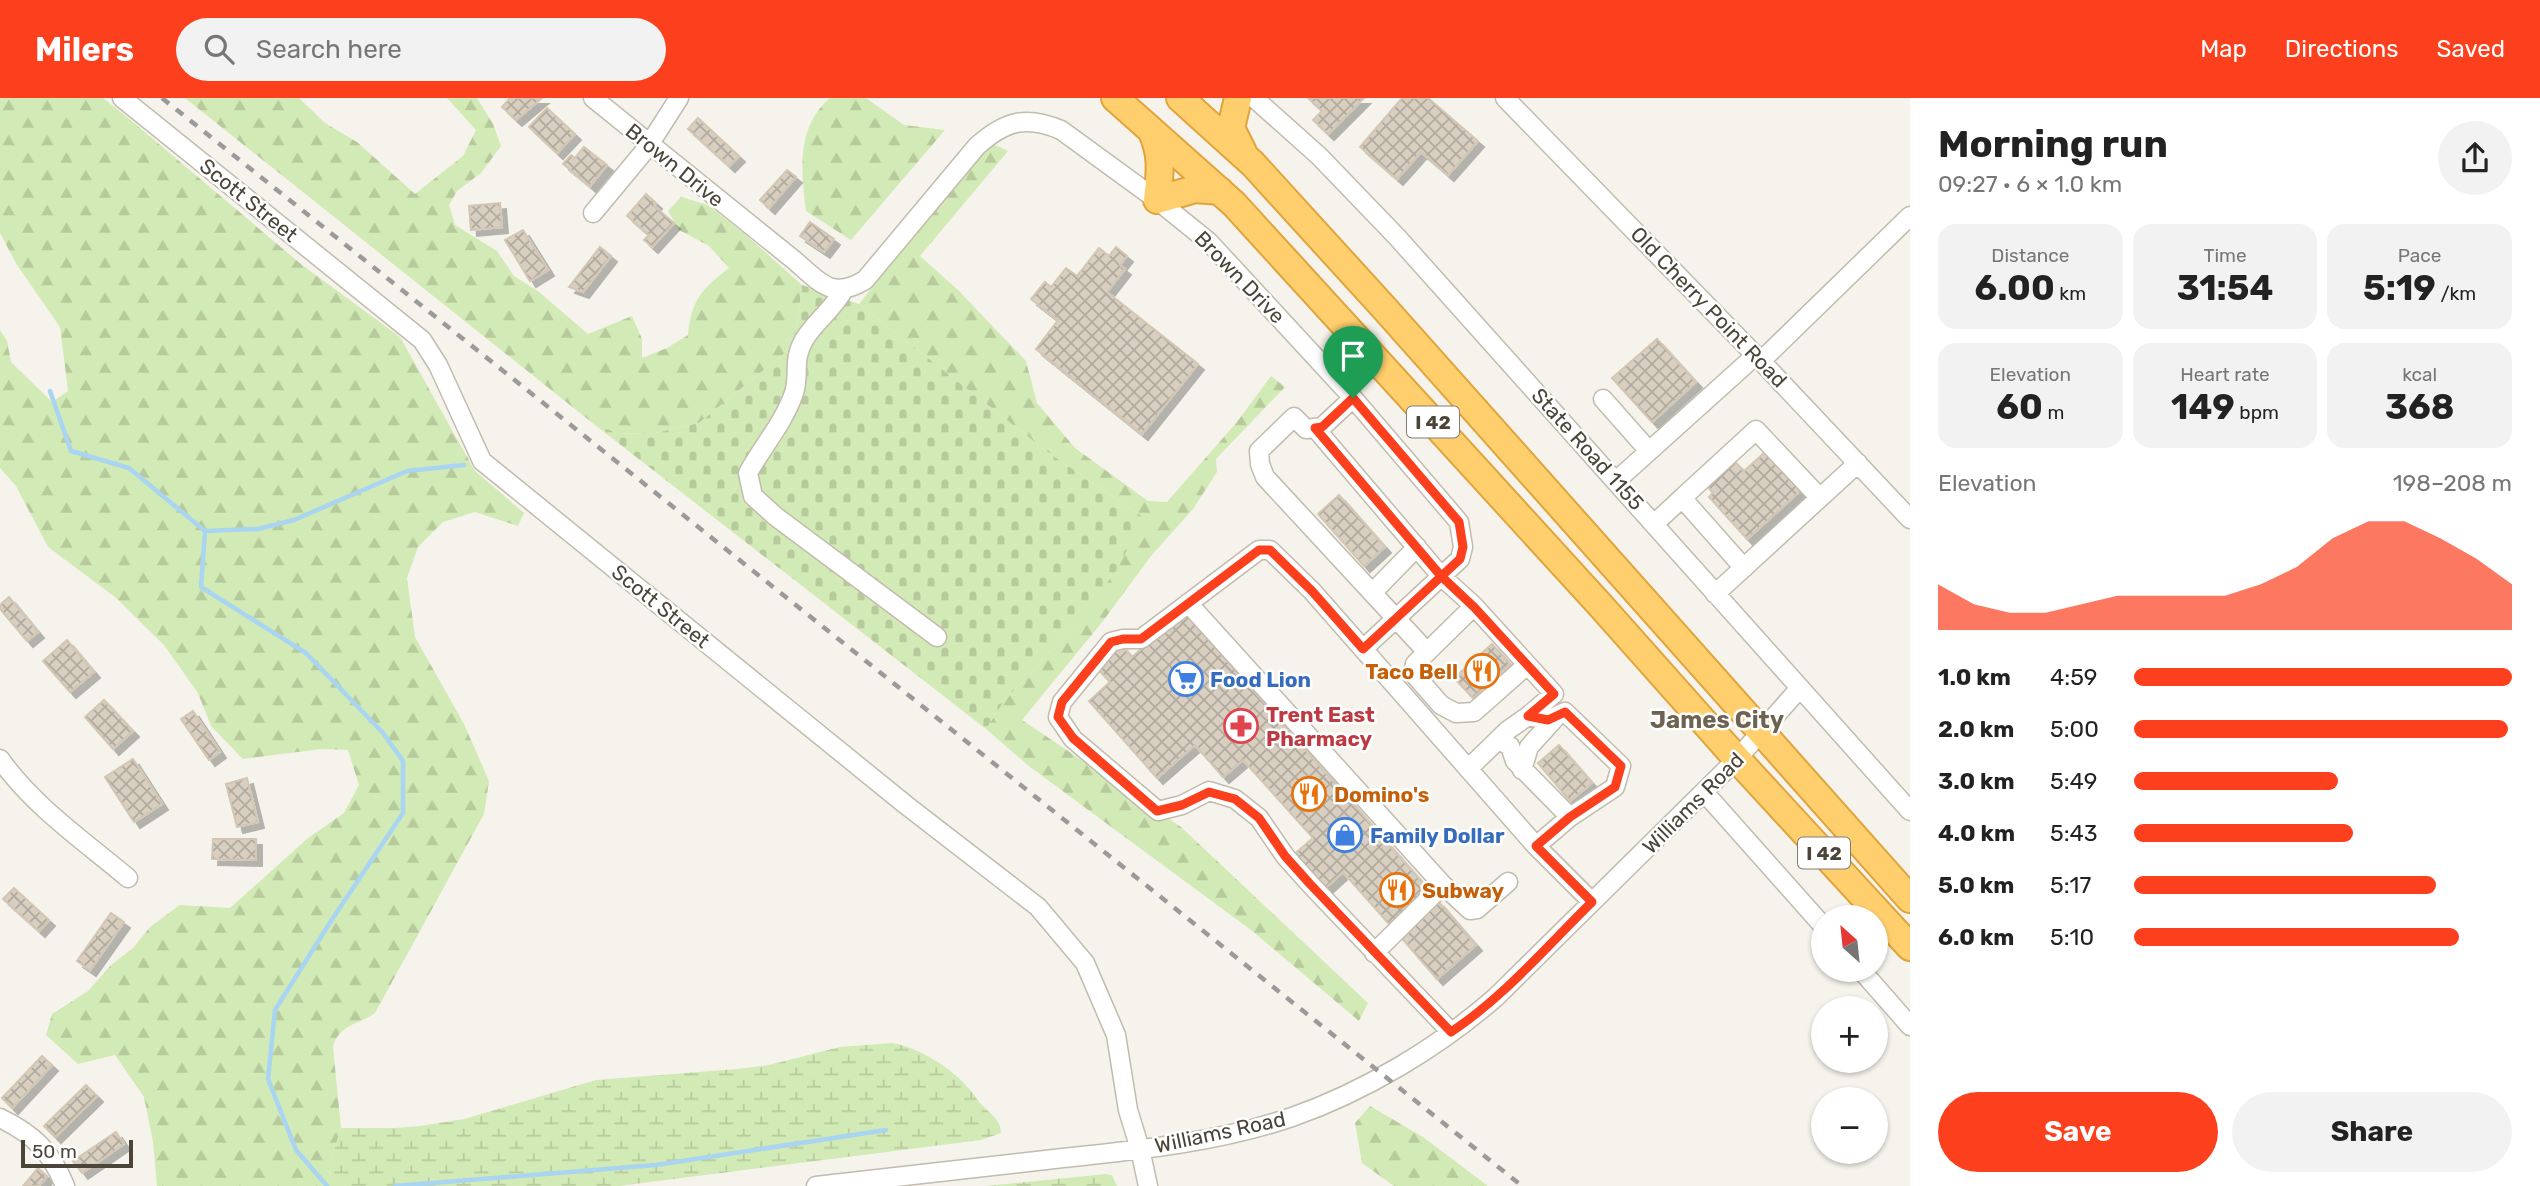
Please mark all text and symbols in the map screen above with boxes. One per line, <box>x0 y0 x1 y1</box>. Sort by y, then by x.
search box <box>176 18 666 81</box>
text: Milers <box>35 30 134 69</box>
icon: search <box>200 30 238 68</box>
text: Search here <box>256 34 402 65</box>
text: Map <box>2200 35 2247 63</box>
text: Directions <box>2285 35 2398 63</box>
text: Saved <box>2436 35 2505 63</box>
street label: Brown Drive <box>621 118 729 212</box>
text: Morning run <box>1938 121 2168 167</box>
button: share <box>2438 121 2512 195</box>
street label: Scott Street <box>195 153 303 247</box>
text: 09:27 · 6 × 1.0 km <box>1938 170 2122 198</box>
street label: Old Cherry Point Road <box>1626 221 1792 393</box>
street label: Brown Drive <box>1190 226 1290 328</box>
text: Distance <box>1991 244 2069 267</box>
text: Time <box>2203 244 2247 267</box>
text: Pace <box>2398 244 2441 267</box>
text: 6.00 <box>1975 267 2055 309</box>
text: 31:54 <box>2177 267 2273 309</box>
text: 5:19 <box>2363 267 2436 309</box>
text: km <box>2055 282 2086 305</box>
text: /km <box>2436 282 2476 305</box>
pin <box>1323 326 1383 398</box>
icon: arrive <box>1334 337 1372 375</box>
text: Elevation <box>1990 363 2071 386</box>
text: Heart rate <box>2180 363 2270 386</box>
text: kcal <box>2402 363 2437 386</box>
street label: State Road 1155 <box>1527 383 1649 515</box>
text: 60 <box>1996 386 2043 428</box>
text: 149 <box>2171 386 2235 428</box>
text: 368 <box>2385 386 2454 428</box>
text: m <box>2043 401 2064 424</box>
text: bpm <box>2235 401 2279 424</box>
road number: I 42 <box>1407 406 1459 438</box>
text: Elevation <box>1938 469 2037 497</box>
text: 198–208 m <box>2393 469 2512 497</box>
street label: Scott Street <box>607 559 715 653</box>
restaurant icon: Taco Bell <box>1463 652 1501 690</box>
place label: Taco Bell <box>1365 659 1458 684</box>
supermarket icon: Food Lion <box>1167 660 1205 698</box>
text: 1.0 km <box>1938 663 2011 691</box>
text: 4:59 <box>2050 663 2097 691</box>
place label: Food Lion <box>1210 667 1311 692</box>
place label: Trent East Pharmacy <box>1266 702 1375 751</box>
district label: James City <box>1650 706 1784 734</box>
pharmacy icon: Trent East Pharmacy <box>1222 707 1260 745</box>
text: 2.0 km <box>1938 715 2014 743</box>
text: 5:00 <box>2050 715 2099 743</box>
street label: Williams Road <box>1637 747 1749 859</box>
text: 3.0 km <box>1938 767 2015 795</box>
text: 5:49 <box>2050 767 2097 795</box>
restaurant icon: Domino's <box>1290 775 1328 813</box>
place label: Domino's <box>1334 782 1429 807</box>
shop icon: Family Dollar <box>1326 816 1364 854</box>
text: 4.0 km <box>1938 819 2015 847</box>
text: 5:43 <box>2050 819 2098 847</box>
place label: Family Dollar <box>1370 823 1505 848</box>
road number: I 42 <box>1798 838 1850 868</box>
restaurant icon: Subway <box>1378 871 1416 909</box>
text: 5.0 km <box>1938 871 2014 899</box>
text: 5:17 <box>2050 871 2091 899</box>
place label: Subway <box>1422 878 1505 903</box>
north arrow <box>1811 905 1888 982</box>
map controls <box>1811 905 1888 1164</box>
text: 6.0 km <box>1938 923 2014 951</box>
text: 5:10 <box>2050 923 2094 951</box>
button: + <box>1811 996 1888 1073</box>
button: − <box>1811 1087 1888 1164</box>
button: Save <box>1938 1092 2218 1172</box>
button: Share <box>2232 1092 2512 1172</box>
street label: Williams Road <box>1152 1106 1288 1158</box>
scale bar <box>21 1137 133 1169</box>
text: 50 m <box>32 1140 77 1163</box>

